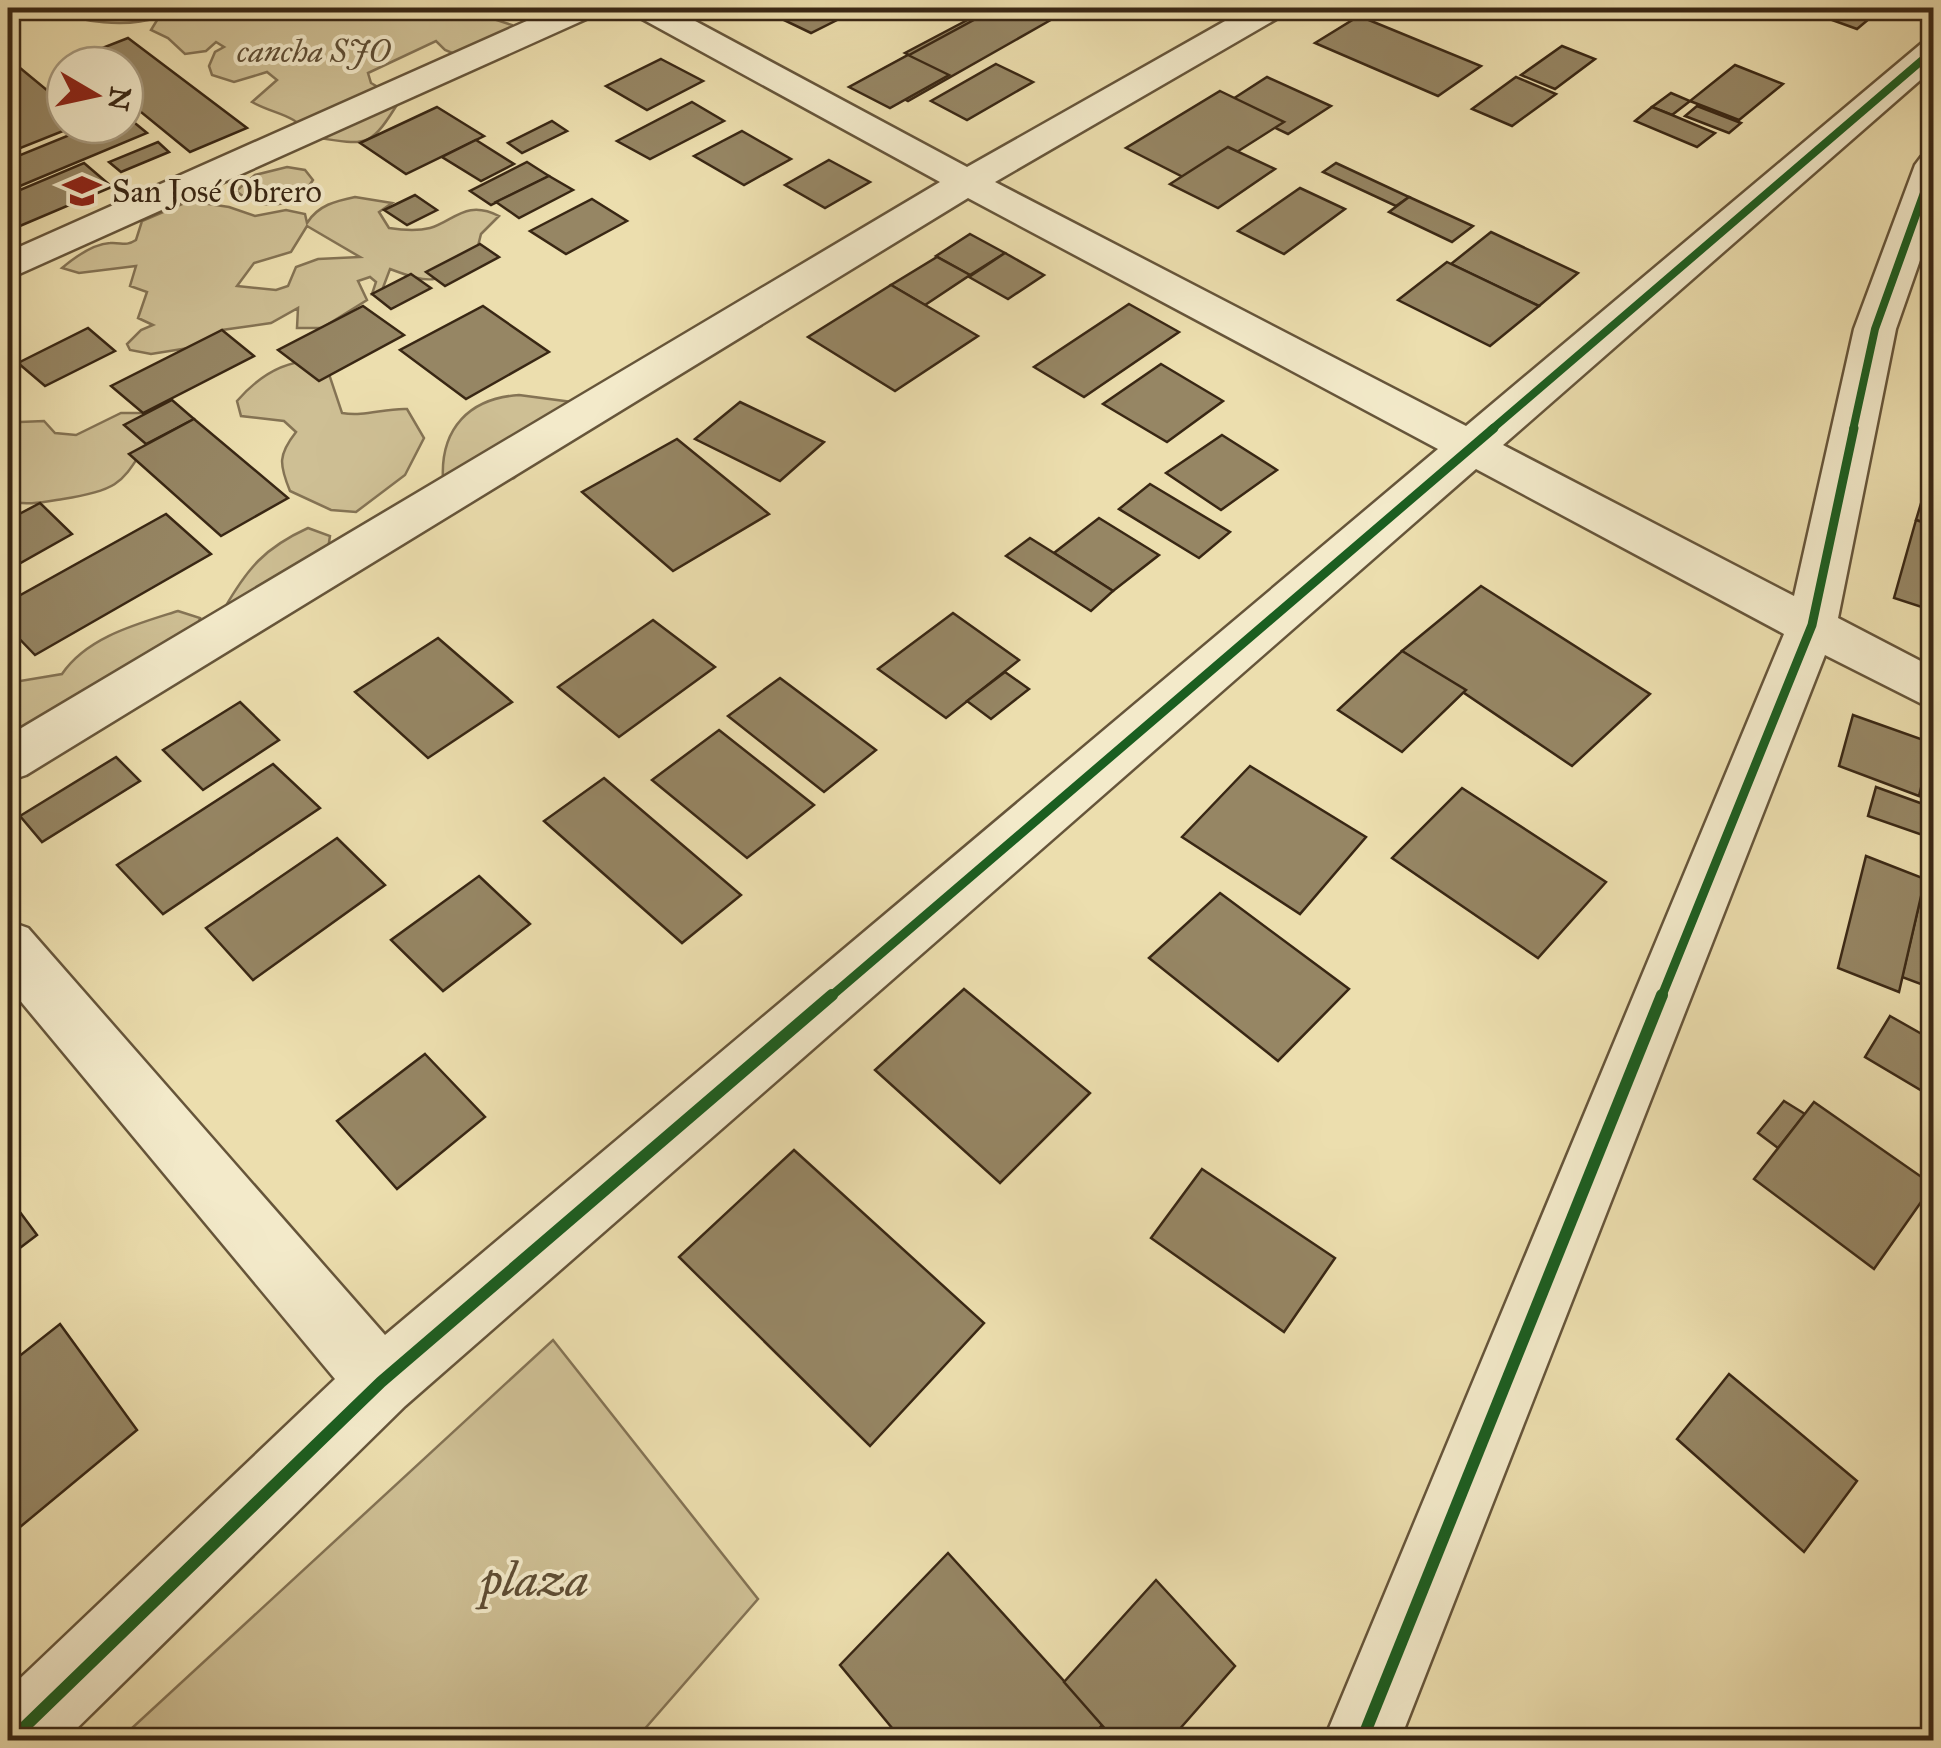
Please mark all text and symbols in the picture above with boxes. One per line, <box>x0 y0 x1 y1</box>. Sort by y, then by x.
park label: cancha SJO <box>237 32 392 71</box>
north arrow <box>45 45 145 145</box>
text: N <box>100 84 138 114</box>
school or university icon: San José Obrero <box>61 170 103 212</box>
place label: San José Obrero <box>112 172 322 211</box>
park label: plaza <box>475 1550 589 1610</box>

